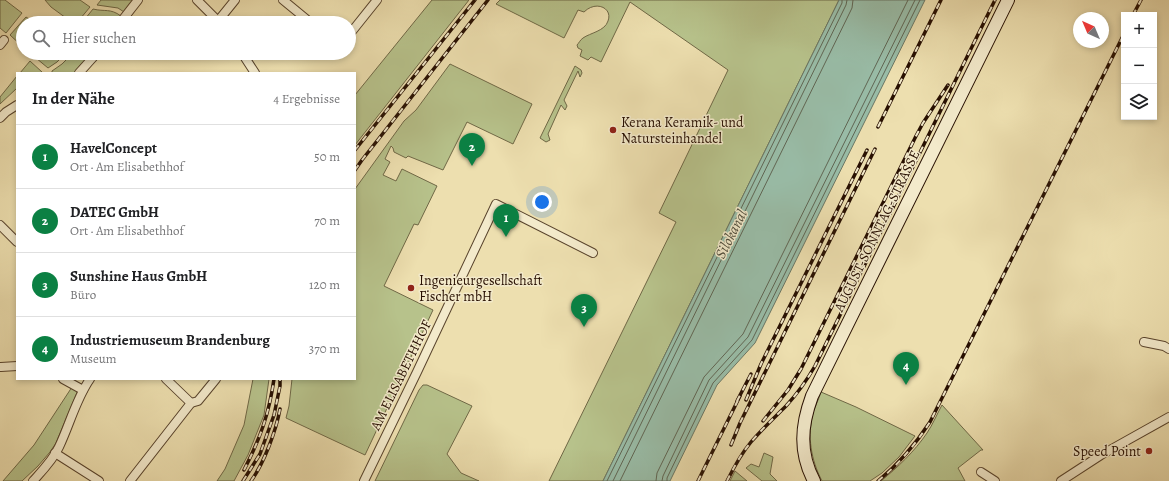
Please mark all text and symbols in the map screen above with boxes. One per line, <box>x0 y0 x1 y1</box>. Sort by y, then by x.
north arrow <box>1073 12 1109 48</box>
map controls <box>1121 12 1157 120</box>
button: + <box>1121 12 1157 48</box>
search box <box>16 16 356 60</box>
icon: search <box>30 27 52 49</box>
text: Hier suchen <box>62 28 136 48</box>
button: − <box>1121 48 1157 84</box>
button: layers <box>1121 84 1157 120</box>
text: In der Nähe <box>32 87 115 110</box>
text: 4 Ergebnisse <box>273 90 340 107</box>
place label: Kerana Keramik- und Natursteinhandel <box>621 113 744 148</box>
marker: Kerana Keramik- und Natursteinhandel <box>608 125 618 135</box>
pin: 2 <box>459 133 485 166</box>
text: HavelConcept <box>70 138 157 158</box>
street label: AUGUST-SONNTAG-STRASSE <box>829 147 924 316</box>
text: 1 <box>43 148 47 165</box>
text: 50 m <box>314 148 340 165</box>
text: Ort · Am Elisabethhof <box>70 158 184 175</box>
your location <box>532 192 552 212</box>
text: DATEC GmbH <box>70 202 159 222</box>
pin: 1 <box>493 204 519 237</box>
water label: Silokanal <box>710 206 752 262</box>
text: 2 <box>42 212 48 229</box>
text: 70 m <box>314 212 340 229</box>
text: Ort · Am Elisabethhof <box>70 222 184 239</box>
text: Sunshine Haus GmbH <box>70 266 207 286</box>
place label: Ingenieurgesellschaft Fischer mbH <box>419 271 543 306</box>
text: 3 <box>42 276 48 293</box>
text: 120 m <box>309 276 340 293</box>
marker: Ingenieurgesellschaft Fischer mbH <box>406 283 416 293</box>
text: Büro <box>70 286 96 303</box>
pin: 3 <box>571 294 597 327</box>
street label: AM ELISABETHHOF <box>366 317 436 434</box>
text: Industriemuseum Brandenburg <box>70 330 270 350</box>
text: 4 <box>42 340 48 357</box>
text: 370 m <box>309 340 340 357</box>
text: Museum <box>70 350 117 367</box>
pin: 4 <box>893 352 919 385</box>
place label: Speed Point <box>1073 442 1141 461</box>
marker: Speed Point <box>1144 446 1154 456</box>

